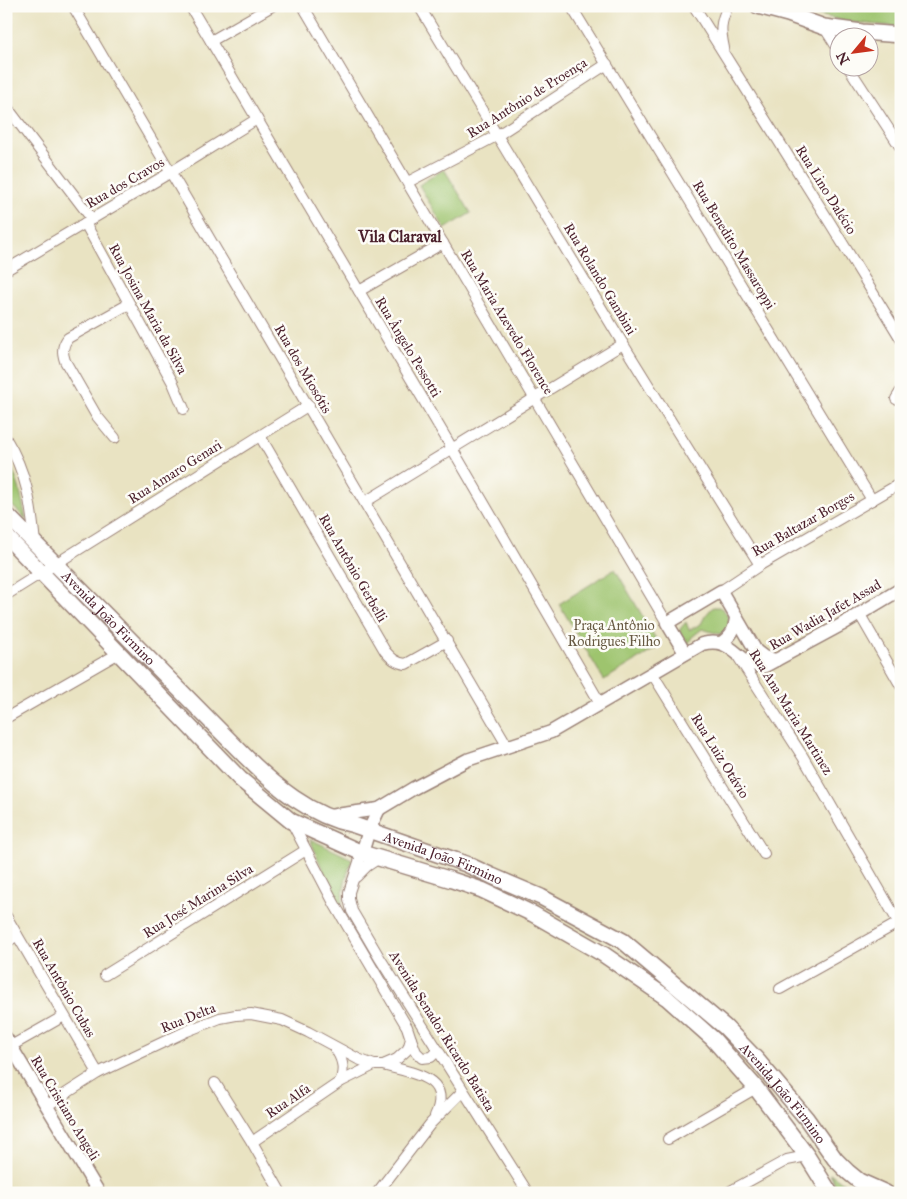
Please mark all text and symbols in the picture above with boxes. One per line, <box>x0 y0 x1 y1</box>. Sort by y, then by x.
north arrow <box>830 28 880 78</box>
text: N <box>833 49 853 67</box>
street label: Rua Antônio de Proença <box>464 54 590 142</box>
street label: Rua Lino Dalécio <box>792 142 860 238</box>
street label: Rua dos Cravos <box>83 154 167 212</box>
street label: Rua Benedito Massaroppi <box>689 178 779 313</box>
street label: Rua Rolando Gambini <box>560 220 640 338</box>
district label: Vila Claraval <box>357 227 442 246</box>
street label: Rua Josina Maria da Silva <box>104 241 191 378</box>
street label: Rua Maria Azevedo Florence <box>457 246 557 398</box>
street label: Rua Ângelo Pessotti <box>371 293 446 400</box>
street label: Rua dos Miosótis <box>271 321 335 417</box>
street label: Rua Amaro Genari <box>125 436 225 508</box>
street label: Rua Baltazar Borges <box>749 488 857 560</box>
street label: Rua Antônio Gerbelli <box>315 511 391 625</box>
street label: Avenida João Firmino <box>58 566 159 669</box>
street label: Rua Wadia Jafet Assad <box>766 576 885 655</box>
park label: Praça Antônio Rodrigues Filho <box>568 617 660 650</box>
street label: Rua Ana Maria Martinez <box>745 646 837 778</box>
street label: Rua Luiz Otávio <box>687 711 753 801</box>
street label: Avenida João Firmino <box>381 827 505 888</box>
street label: Rua José Marina Silva <box>140 860 257 943</box>
street label: Rua Antônio Cubas <box>29 935 99 1041</box>
street label: Avenida Senador Ricardo Batista <box>385 947 499 1115</box>
street label: Rua Delta <box>158 999 218 1037</box>
street label: Avenida João Firmino <box>736 1038 830 1147</box>
street label: Rua Cristiano Angeli <box>27 1052 103 1164</box>
street label: Rua Alfa <box>263 1080 314 1122</box>

